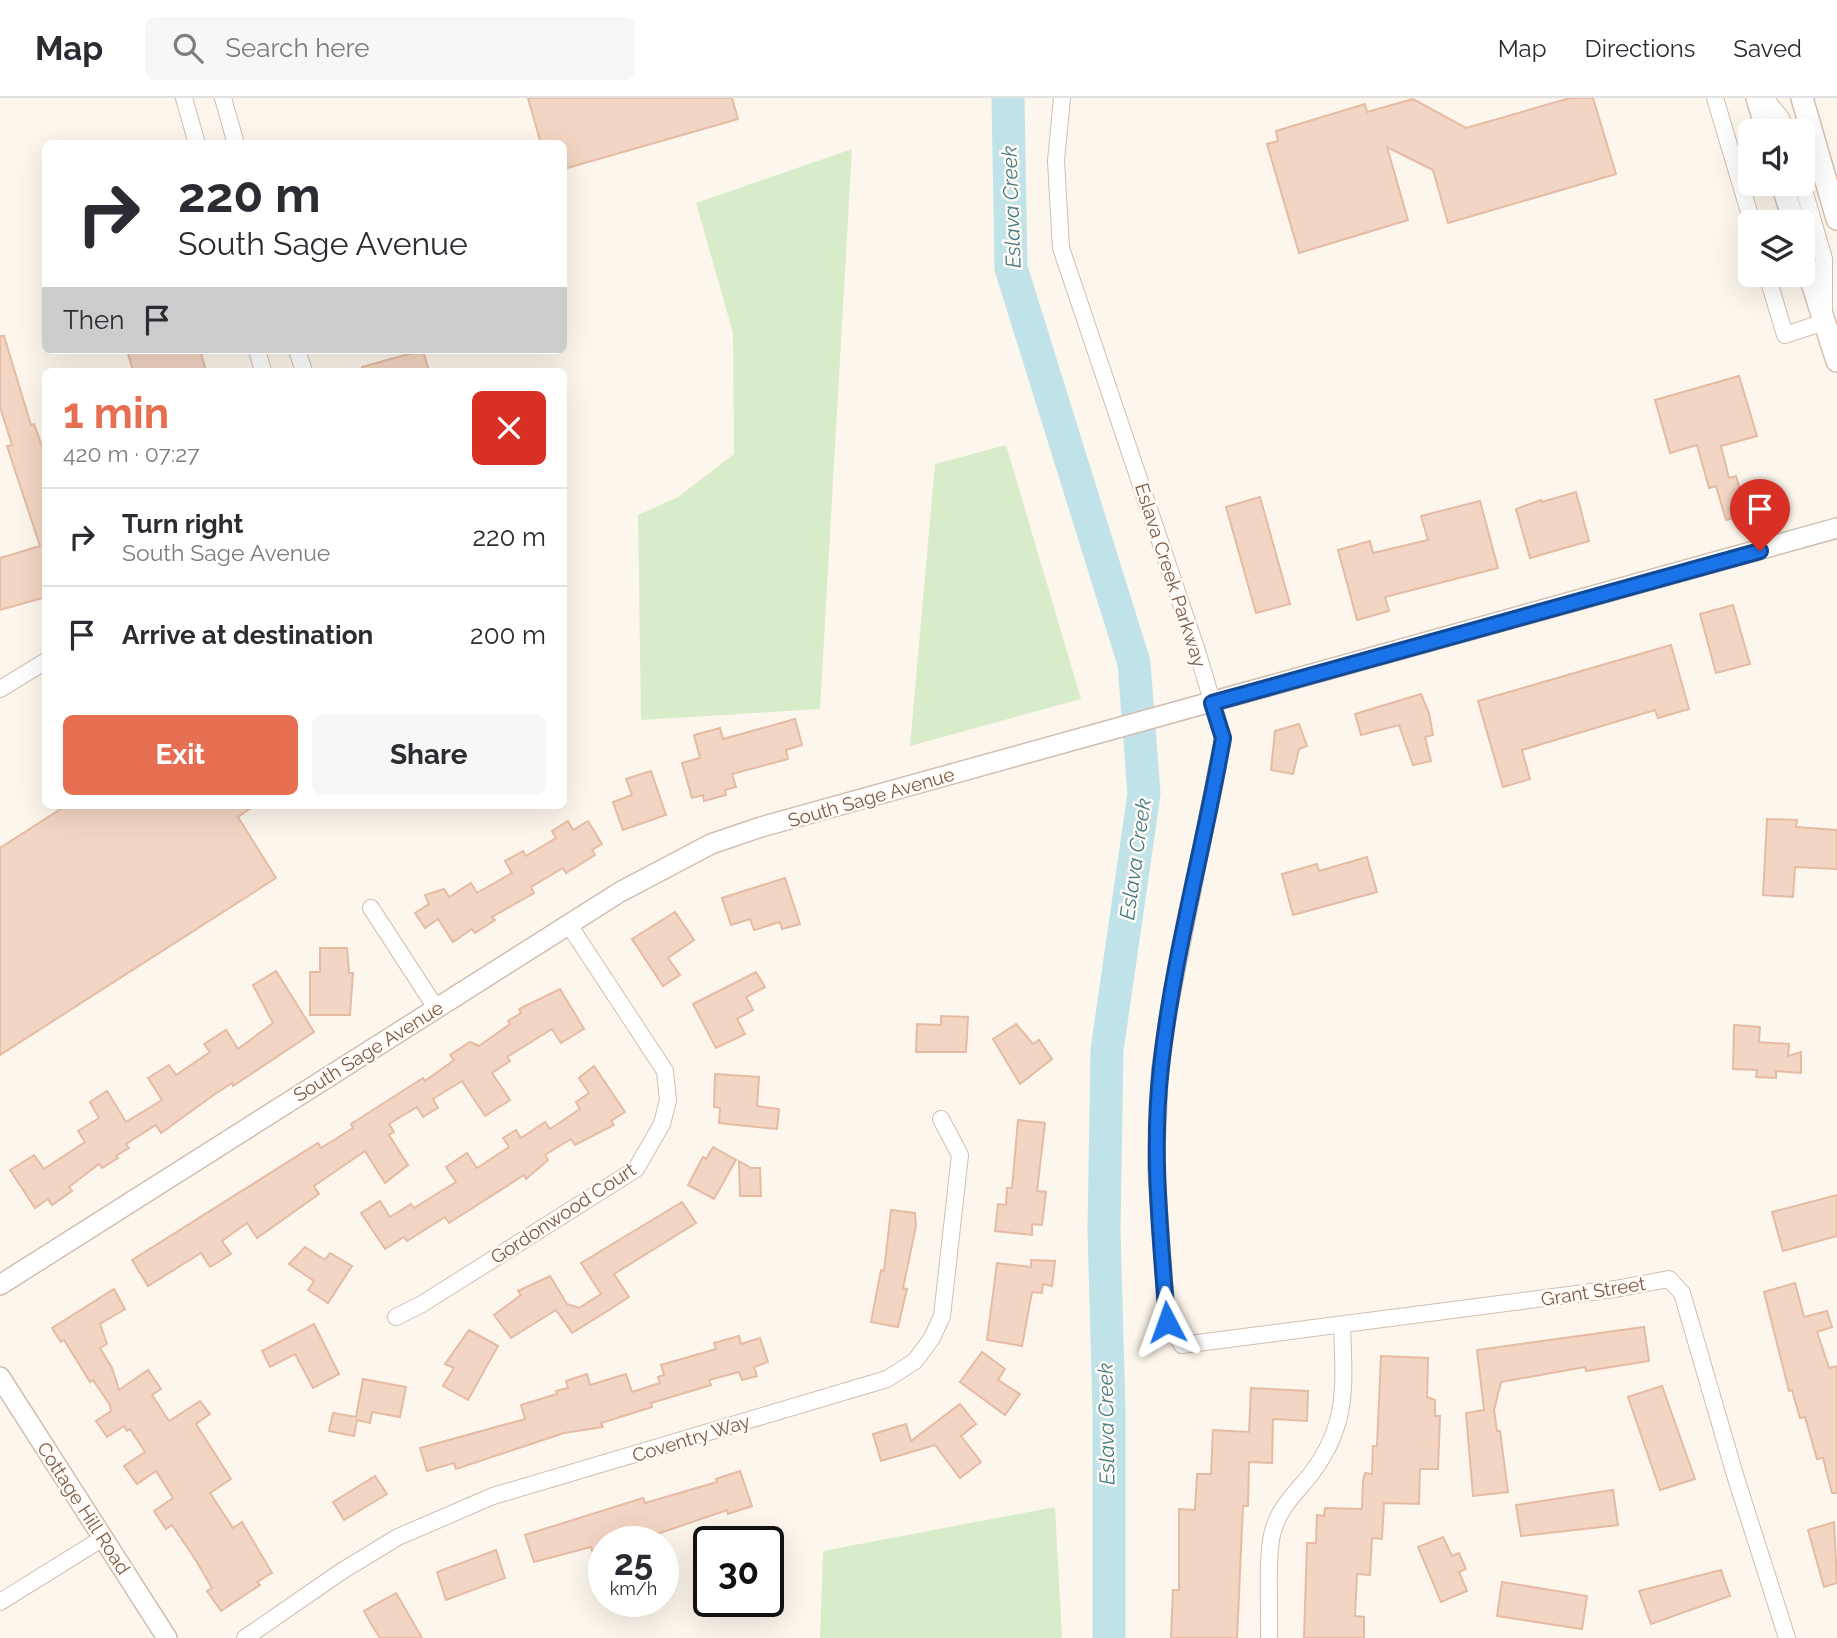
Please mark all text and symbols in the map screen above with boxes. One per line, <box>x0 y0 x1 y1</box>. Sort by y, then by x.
search box <box>145 17 635 80</box>
text: Map <box>35 29 103 68</box>
icon: search <box>169 29 207 67</box>
text: Search here <box>225 33 370 63</box>
text: Map <box>1498 34 1547 63</box>
text: Directions <box>1585 34 1695 63</box>
text: Saved <box>1733 34 1802 63</box>
map controls <box>1738 119 1815 287</box>
button: sound <box>1738 119 1815 196</box>
water label: Eslava Creek <box>996 145 1026 269</box>
text: 220 m <box>178 166 321 223</box>
icon: right <box>63 168 154 259</box>
button: layers <box>1738 210 1815 287</box>
text: South Sage Avenue <box>178 225 468 262</box>
icon: arrive <box>138 301 176 339</box>
text: Then <box>63 305 124 335</box>
text: 1 min <box>63 389 169 438</box>
button: close <box>472 391 546 465</box>
text: 420 m · 07:27 <box>63 440 200 467</box>
pin <box>1730 479 1790 551</box>
street label: Eslava Creek Parkway <box>1131 480 1211 670</box>
icon: arrive <box>1741 490 1779 528</box>
text: Turn right <box>122 509 243 539</box>
icon: right <box>63 518 101 556</box>
text: 220 m <box>472 522 546 552</box>
text: South Sage Avenue <box>122 539 330 566</box>
icon: arrive <box>63 616 101 654</box>
text: Arrive at destination <box>122 620 373 650</box>
text: 200 m <box>470 620 546 650</box>
button: Exit <box>63 715 298 795</box>
button: Share <box>312 715 546 795</box>
street label: South Sage Avenue <box>785 763 957 831</box>
water label: Eslava Creek <box>1114 797 1156 921</box>
street label: South Sage Avenue <box>289 996 447 1106</box>
street label: Gordonwood Court <box>486 1158 640 1268</box>
street label: Grant Street <box>1539 1272 1647 1310</box>
position arrow <box>1130 1285 1204 1359</box>
water label: Eslava Creek <box>1092 1363 1120 1485</box>
street label: Coventry Way <box>629 1410 753 1466</box>
street label: Cottage Hill Road <box>33 1438 135 1578</box>
speed limit sign: 30 <box>693 1526 784 1617</box>
text: 25 <box>614 1542 653 1583</box>
text: km/h <box>610 1578 657 1599</box>

